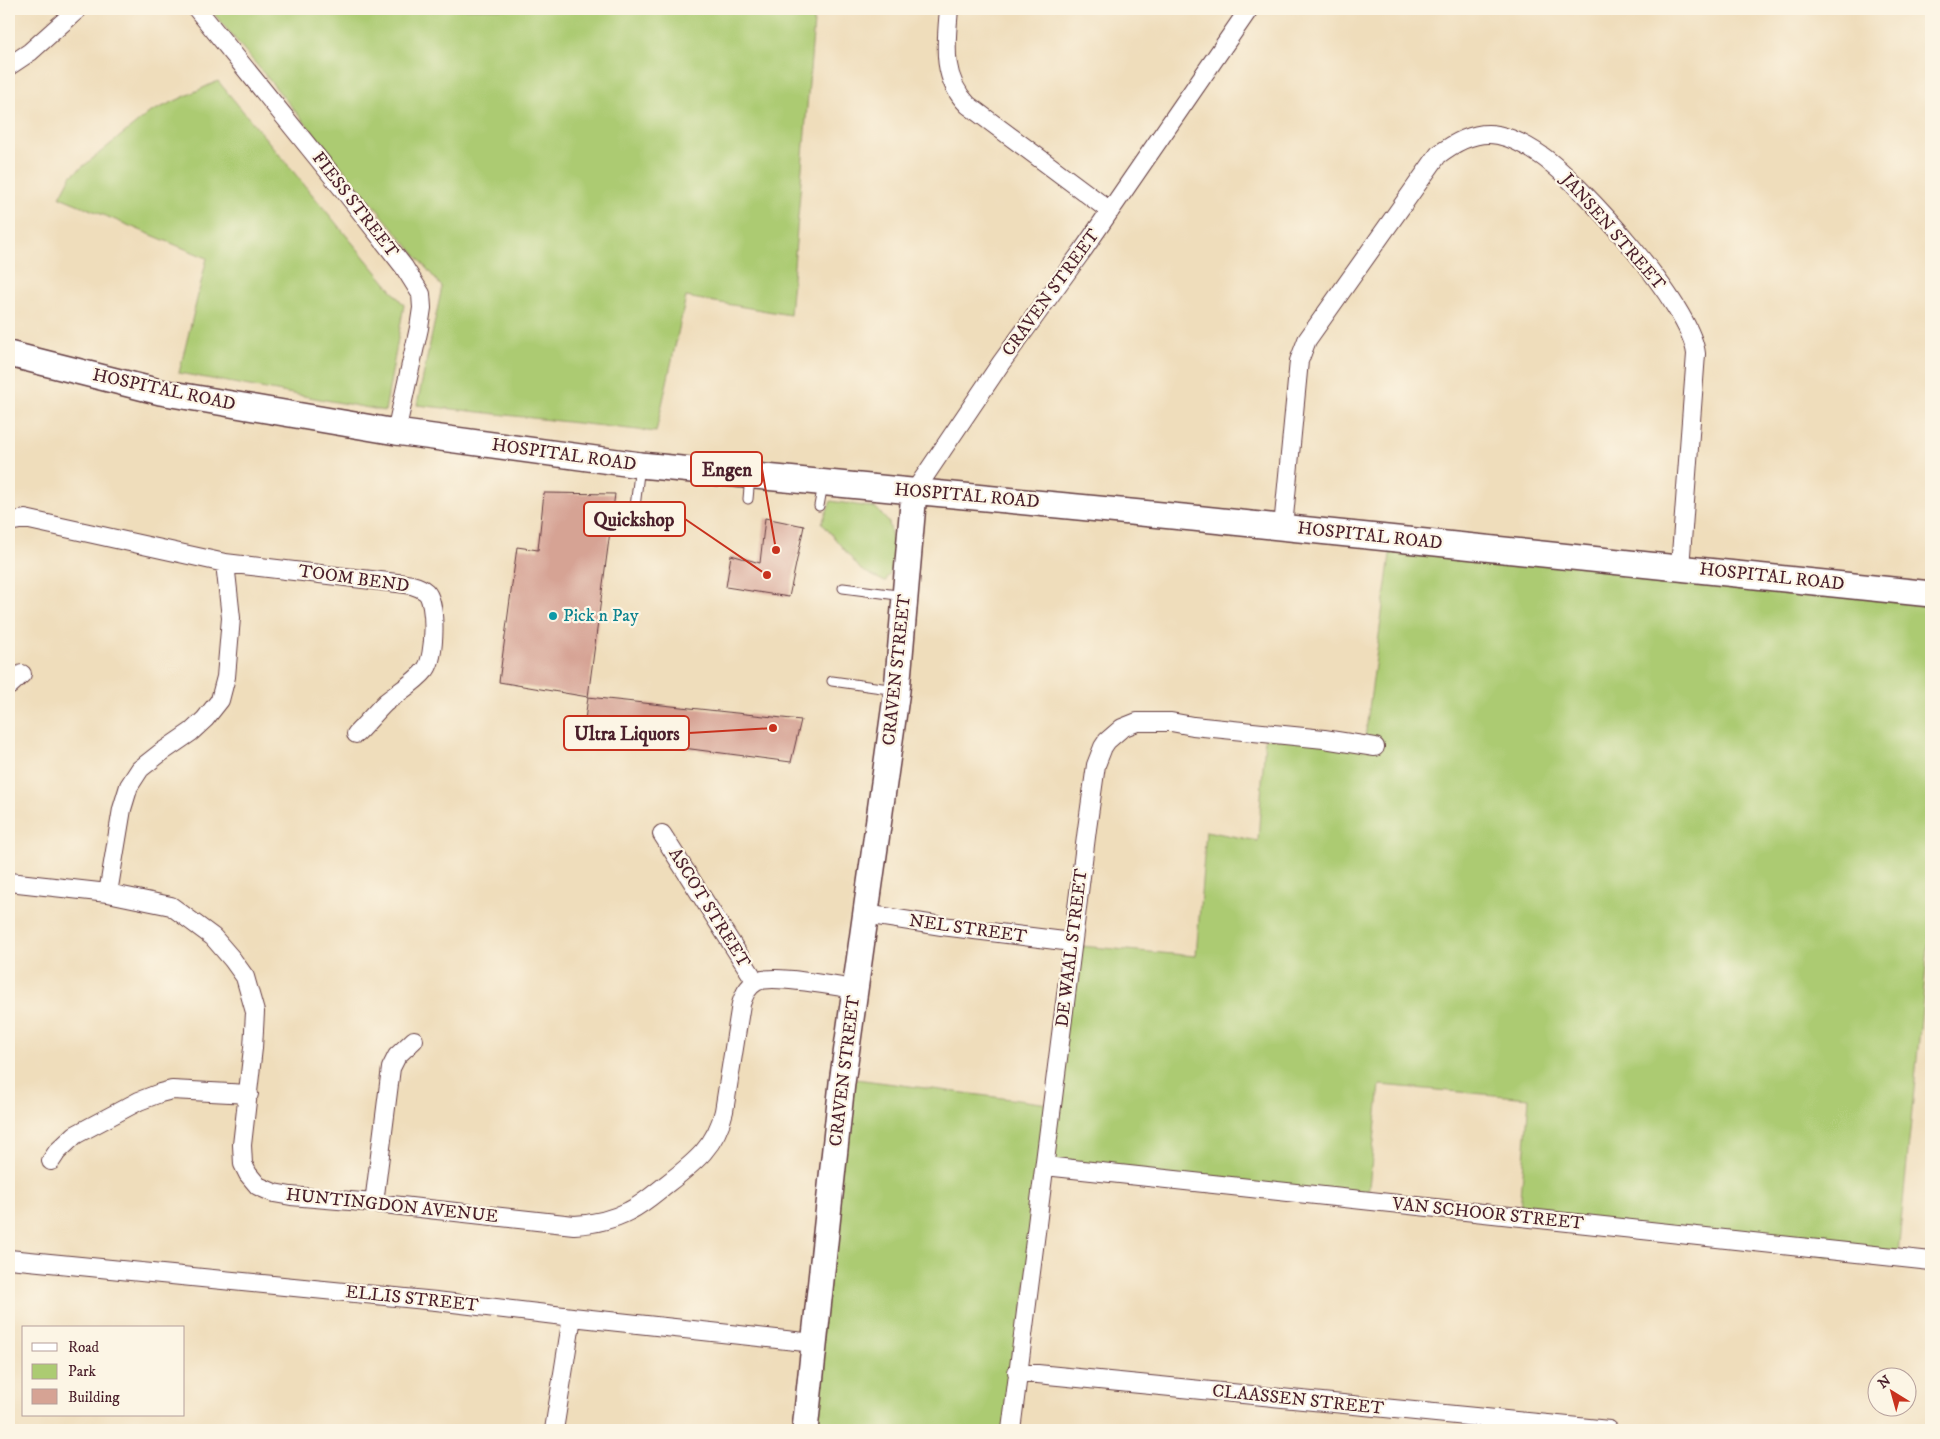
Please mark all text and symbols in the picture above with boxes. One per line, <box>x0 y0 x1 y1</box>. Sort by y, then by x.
street label: FIESS STREET <box>307 148 403 263</box>
street label: JANSEN STREET <box>1555 167 1670 295</box>
street label: CRAVEN STREET <box>997 225 1105 361</box>
street label: HOSPITAL ROAD <box>90 364 238 416</box>
street label: HOSPITAL ROAD <box>490 434 638 476</box>
callout: Engen <box>691 452 762 486</box>
text: Engen <box>702 459 753 482</box>
street label: HOSPITAL ROAD <box>893 479 1041 513</box>
callout: Quickshop <box>584 502 685 536</box>
text: Quickshop <box>594 509 675 532</box>
street label: HOSPITAL ROAD <box>1296 517 1444 555</box>
street label: HOSPITAL ROAD <box>1698 558 1846 596</box>
street label: TOOM BEND <box>297 560 411 598</box>
street label: CRAVEN STREET <box>878 593 916 747</box>
place label: Pick n Pay <box>563 605 639 627</box>
marker: Pick n Pay <box>547 610 559 622</box>
callout: Ultra Liquors <box>564 716 689 750</box>
text: Ultra Liquors <box>574 723 680 747</box>
street label: ASCOT STREET <box>663 844 755 972</box>
street label: DE WAAL STREET <box>1051 867 1093 1029</box>
street label: NEL STREET <box>908 910 1029 948</box>
street label: CRAVEN STREET <box>825 994 865 1148</box>
street label: HUNTINGDON AVENUE <box>285 1184 499 1228</box>
street label: VAN SCHOOR STREET <box>1390 1193 1585 1235</box>
street label: ELLIS STREET <box>344 1281 480 1317</box>
legend <box>22 1326 185 1416</box>
text: Road <box>68 1338 100 1357</box>
text: Park <box>68 1362 97 1381</box>
north arrow <box>1868 1366 1918 1416</box>
text: N <box>1875 1371 1895 1393</box>
street label: CLAASSEN STREET <box>1211 1380 1385 1420</box>
text: Building <box>68 1388 120 1407</box>

